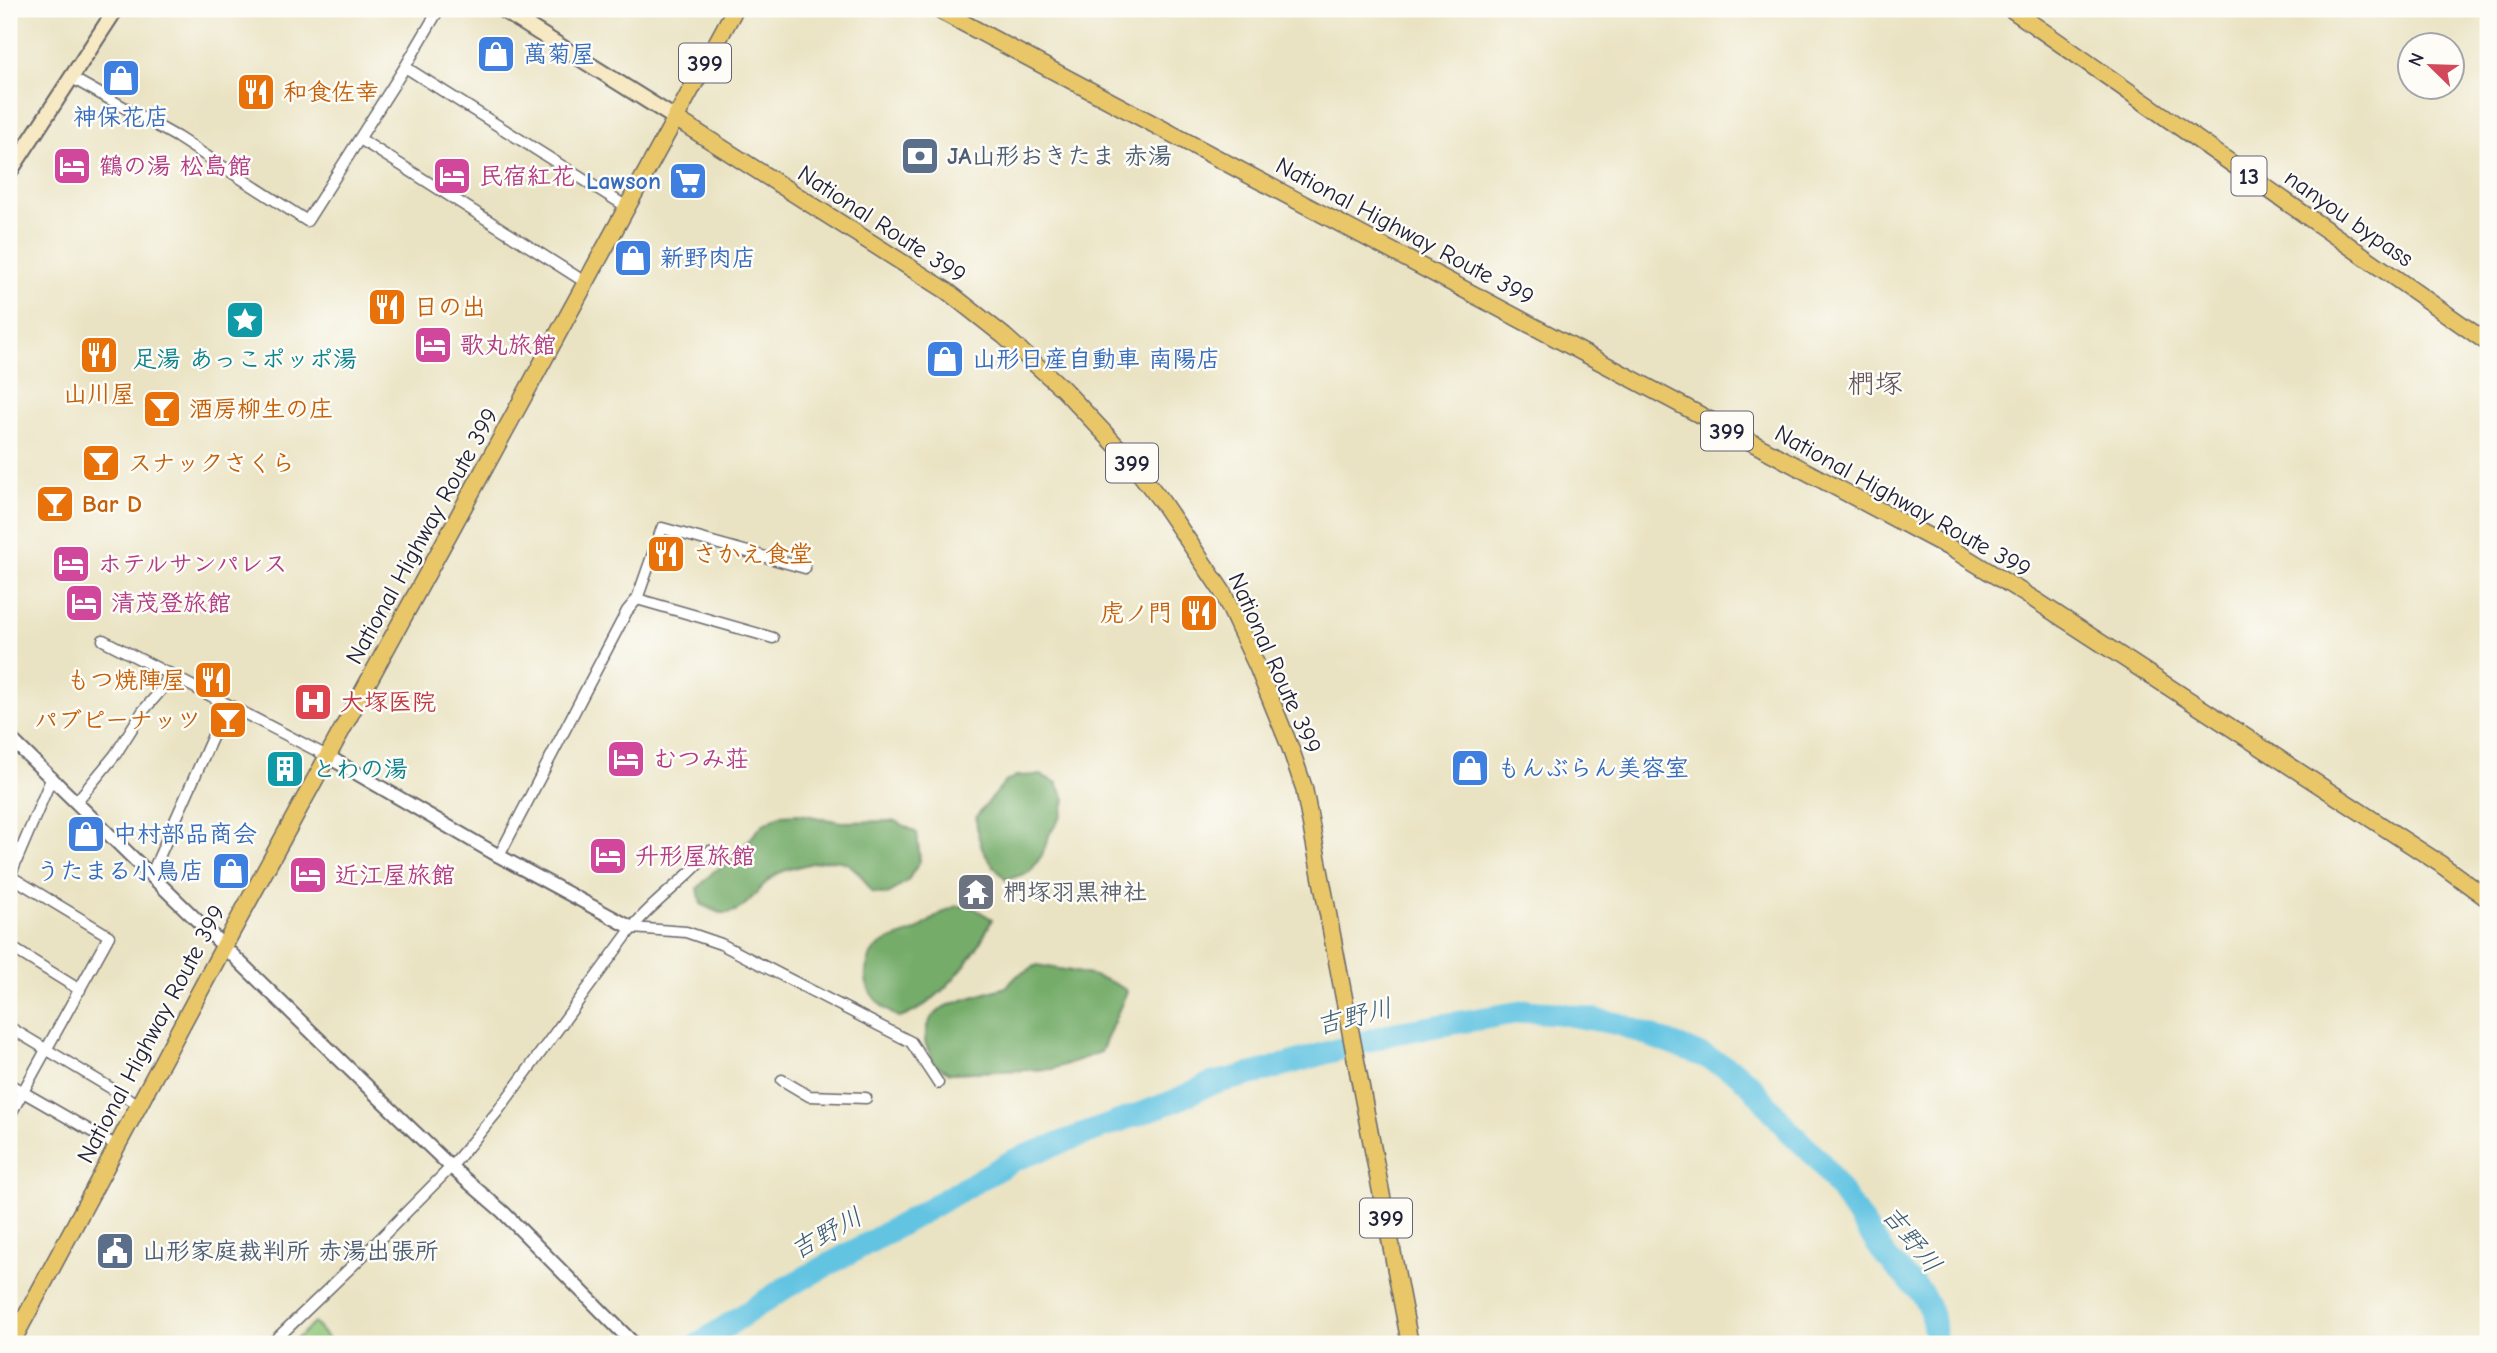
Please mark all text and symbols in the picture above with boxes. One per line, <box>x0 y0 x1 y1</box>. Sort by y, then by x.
north arrow <box>2396 32 2466 102</box>
shop icon: 萬菊屋 <box>475 33 517 75</box>
place label: 萬菊屋 <box>523 40 595 68</box>
road number: 399 <box>679 44 731 82</box>
text: N <box>2404 50 2429 70</box>
shop icon: 神保花店 <box>100 57 142 99</box>
restaurant icon: 和食佐幸 <box>235 71 277 113</box>
place label: 和食佐幸 <box>283 78 379 106</box>
place label: 神保花店 <box>73 103 169 131</box>
bank icon: JA山形おきたま 赤湯 <box>899 135 941 177</box>
place label: JA山形おきたま 赤湯 <box>947 142 1172 170</box>
hotel icon: 鶴の湯 松島館 <box>51 145 93 187</box>
street label: National Highway Route 399 <box>1271 151 1539 311</box>
place label: 鶴の湯 松島館 <box>99 152 252 180</box>
hotel icon: 民宿紅花 <box>431 155 473 197</box>
road number: 13 <box>2232 156 2266 196</box>
street label: National Route 399 <box>793 159 971 289</box>
supermarket icon: Lawson <box>667 160 709 202</box>
place label: 民宿紅花 <box>479 162 575 190</box>
street label: nanyou bypass <box>2279 163 2419 273</box>
place label: Lawson <box>586 167 661 195</box>
shop icon: 新野肉店 <box>612 237 654 279</box>
place label: 新野肉店 <box>660 244 756 272</box>
restaurant icon: 日の出 <box>366 286 408 328</box>
place label: 日の出 <box>414 293 486 321</box>
place icon: 足湯 あっこポッポ湯 <box>224 299 266 341</box>
hotel icon: 歌丸旅館 <box>412 324 454 366</box>
place label: 歌丸旅館 <box>460 331 556 359</box>
restaurant icon: 山川屋 <box>78 334 120 376</box>
shop icon: 山形日産自動車 南陽店 <box>924 338 966 380</box>
place label: 足湯 あっこポッポ湯 <box>133 345 357 373</box>
place label: 山形日産自動車 南陽店 <box>972 345 1221 373</box>
district label: 椚塚 <box>1847 368 1903 400</box>
place label: 山川屋 <box>63 380 135 408</box>
bar icon: 酒房柳生の庄 <box>141 388 183 430</box>
place label: 酒房柳生の庄 <box>189 395 333 423</box>
street label: National Highway Route 399 <box>340 403 504 669</box>
road number: 399 <box>1701 412 1753 450</box>
street label: National Highway Route 399 <box>1770 419 2036 583</box>
bar icon: スナックさくら <box>80 442 122 484</box>
road number: 399 <box>1106 444 1158 482</box>
place label: スナックさくら <box>128 449 296 477</box>
bar icon: Bar D <box>34 483 76 525</box>
place label: Bar D <box>82 490 142 518</box>
restaurant icon: さかえ食堂 <box>645 533 687 575</box>
place label: さかえ食堂 <box>693 540 813 568</box>
hotel icon: ホテルサンパレス <box>50 543 92 585</box>
place label: ホテルサンパレス <box>98 550 288 578</box>
street label: National Route 399 <box>1223 568 1327 758</box>
hotel icon: 清茂登旅館 <box>63 582 105 624</box>
place label: 清茂登旅館 <box>111 589 231 617</box>
restaurant icon: 虎ノ門 <box>1178 592 1220 634</box>
place label: 虎ノ門 <box>1100 599 1172 627</box>
restaurant icon: もつ焼陣屋 <box>192 659 234 701</box>
place label: もつ焼陣屋 <box>66 666 186 694</box>
hospital icon: 大塚医院 <box>292 681 334 723</box>
place label: 大塚医院 <box>340 688 436 716</box>
bar icon: パブピーナッツ <box>207 699 249 741</box>
place label: パブピーナッツ <box>34 706 201 734</box>
hotel icon: むつみ荘 <box>605 738 647 780</box>
place label: むつみ荘 <box>653 745 749 773</box>
shop icon: もんぶらん美容室 <box>1449 747 1491 789</box>
building icon: とわの湯 <box>264 748 306 790</box>
place label: もんぶらん美容室 <box>1497 754 1689 782</box>
place label: とわの湯 <box>312 755 408 783</box>
shop icon: 中村部品商会 <box>65 813 107 855</box>
place label: 中村部品商会 <box>113 820 257 848</box>
hotel icon: 升形屋旅館 <box>587 835 629 877</box>
place label: 升形屋旅館 <box>635 842 755 870</box>
shop icon: うたまる小鳥店 <box>210 850 252 892</box>
hotel icon: 近江屋旅館 <box>287 854 329 896</box>
place label: うたまる小鳥店 <box>36 857 204 885</box>
place label: 近江屋旅館 <box>335 861 455 889</box>
temple icon: 椚塚羽黒神社 <box>955 871 997 913</box>
place label: 椚塚羽黒神社 <box>1003 878 1147 906</box>
street label: National Highway Route 399 <box>71 900 231 1168</box>
water label: 吉野川 <box>1313 993 1396 1041</box>
road number: 399 <box>1360 1198 1412 1238</box>
water label: 吉野川 <box>1875 1200 1947 1279</box>
water label: 吉野川 <box>785 1202 868 1266</box>
public building icon: 山形家庭裁判所 赤湯出張所 <box>94 1230 136 1272</box>
place label: 山形家庭裁判所 赤湯出張所 <box>142 1237 439 1265</box>

